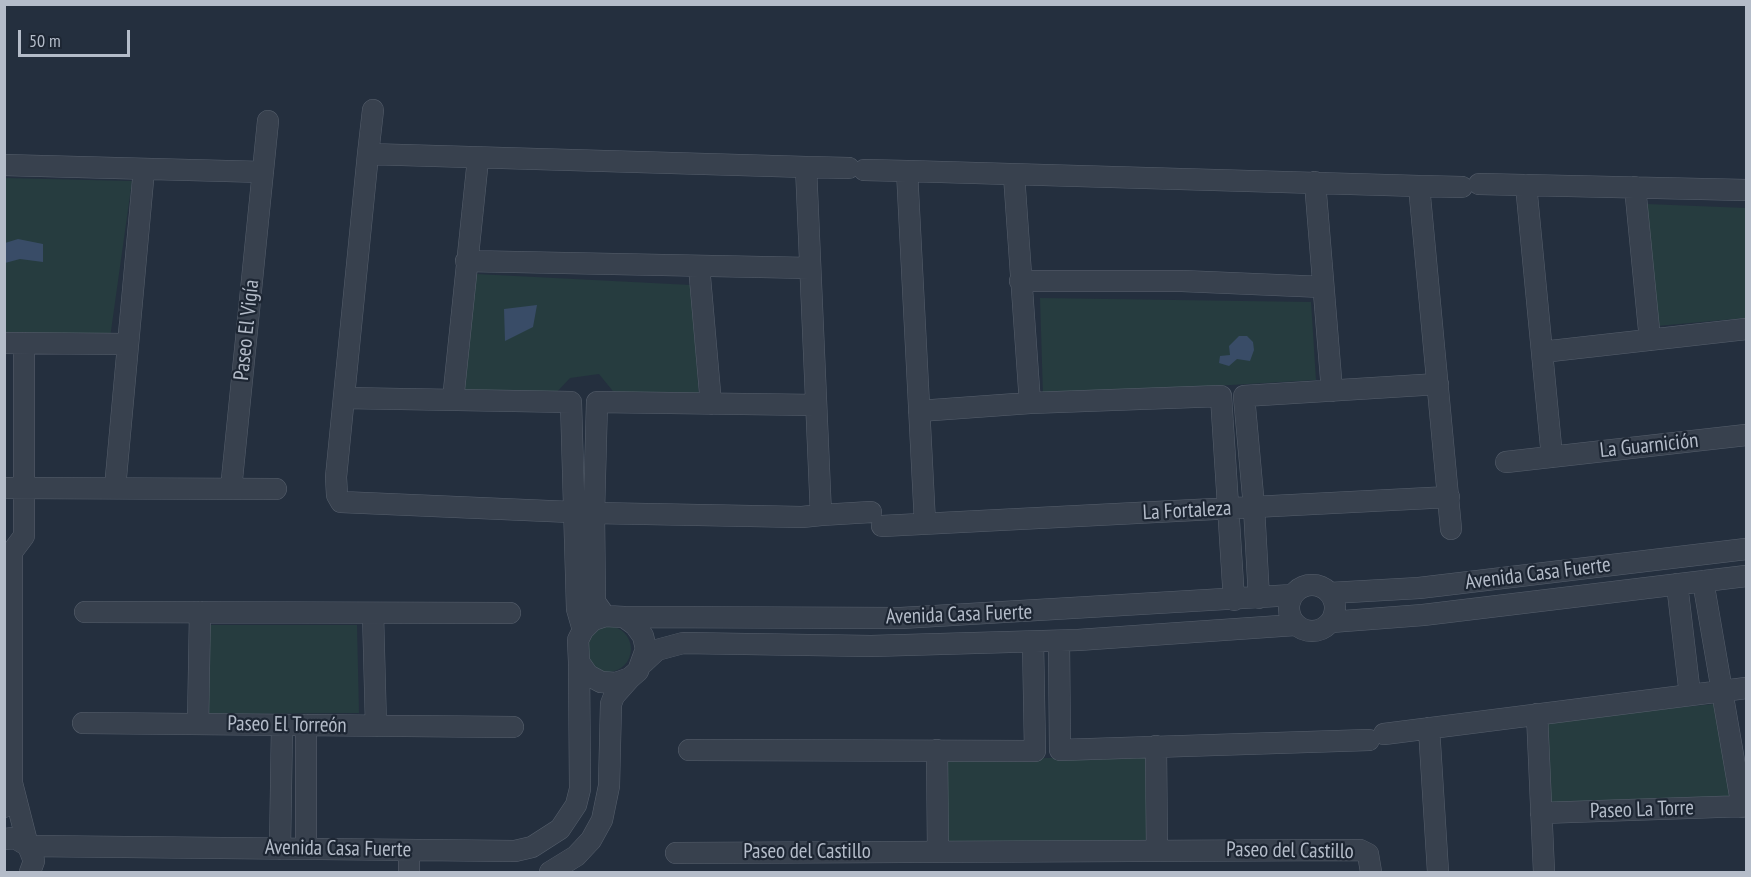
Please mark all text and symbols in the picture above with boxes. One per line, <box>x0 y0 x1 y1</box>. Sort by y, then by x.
scale bar <box>21 18 134 56</box>
text: 50 m <box>29 29 61 52</box>
street label: Paseo El Vigía <box>229 278 265 382</box>
street label: La Guarnición <box>1598 428 1700 464</box>
street label: La Fortaleza <box>1142 496 1232 526</box>
street label: Avenida Casa Fuerte <box>1464 553 1612 595</box>
street label: Avenida Casa Fuerte <box>885 600 1033 630</box>
street label: Paseo El Torreón <box>227 711 347 739</box>
street label: Paseo La Torre <box>1590 796 1694 824</box>
street label: Avenida Casa Fuerte <box>265 835 411 863</box>
street label: Paseo del Castillo <box>1226 837 1354 865</box>
street label: Paseo del Castillo <box>743 839 871 865</box>

